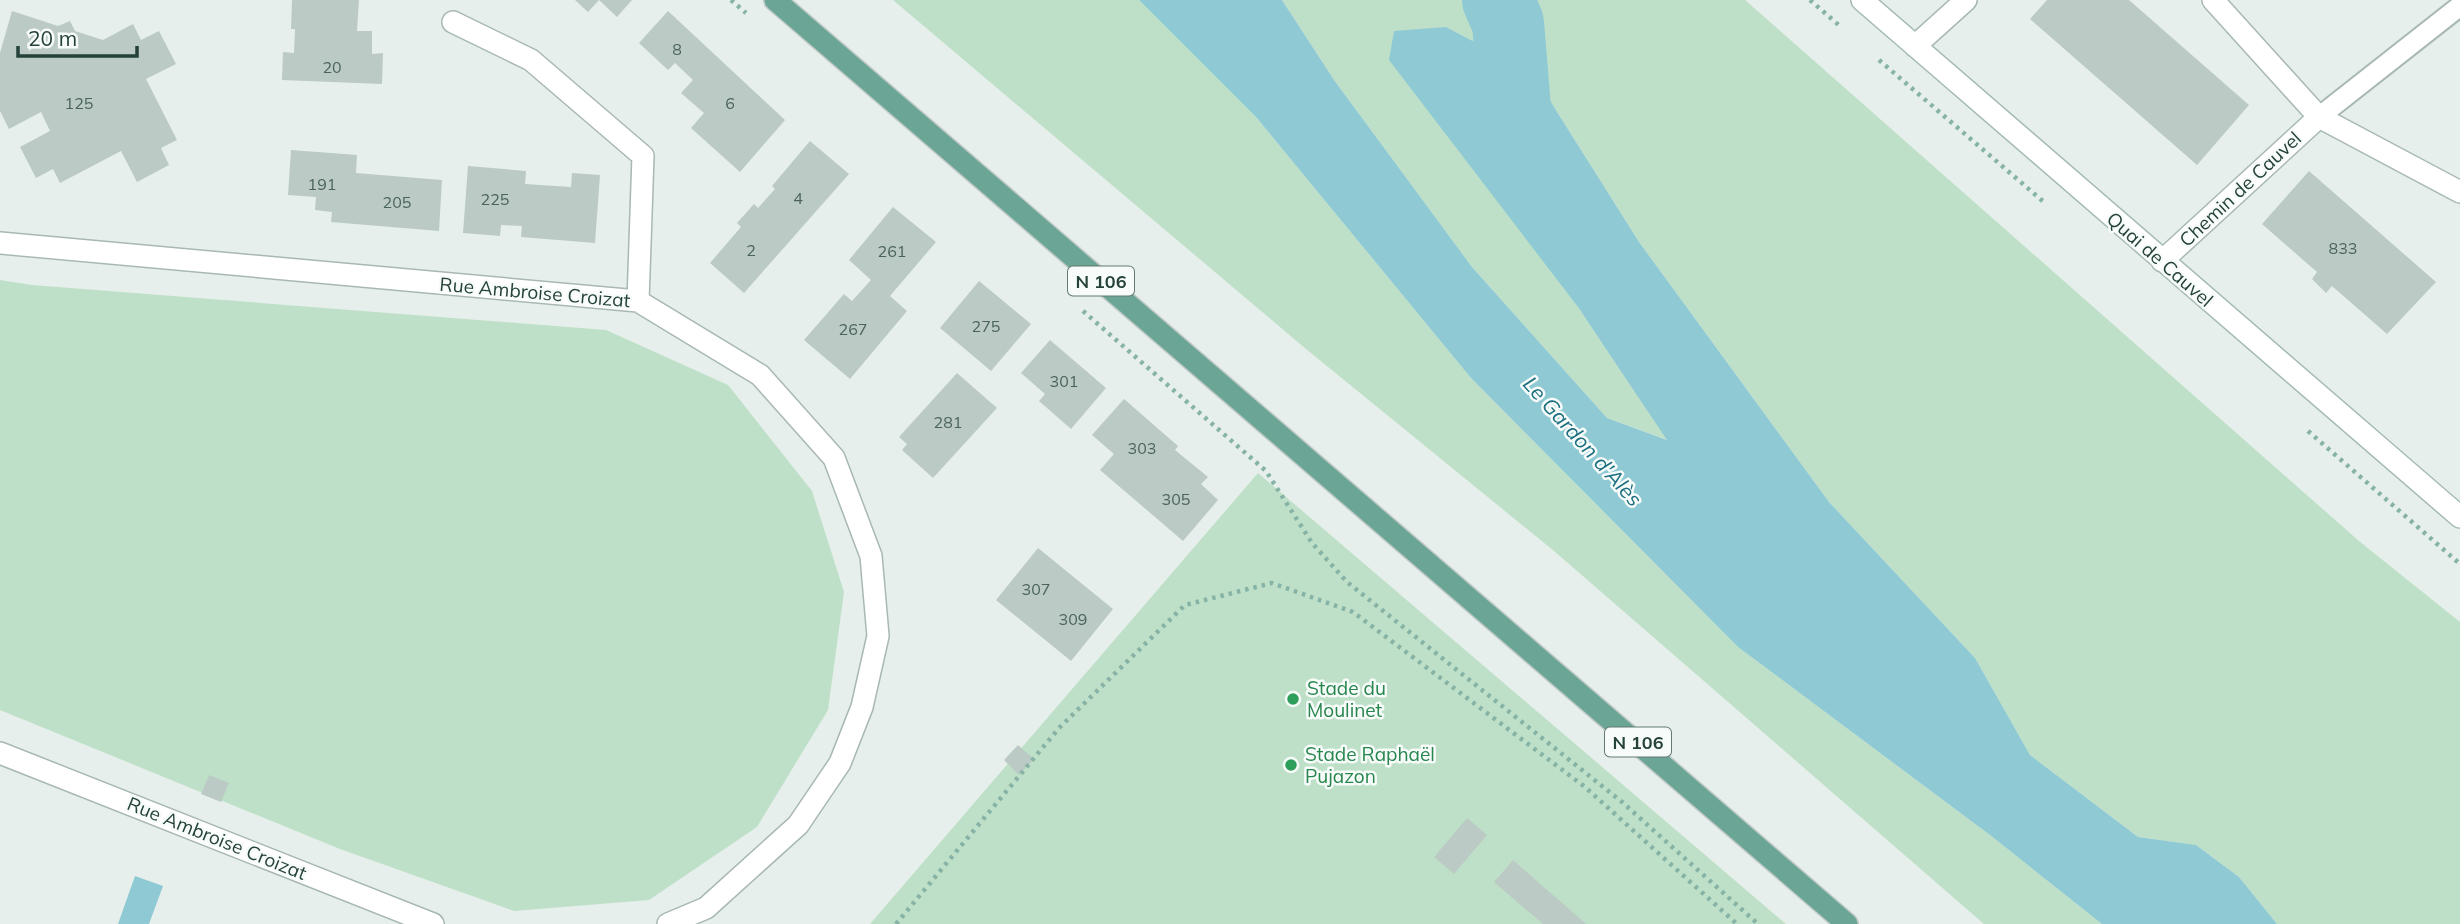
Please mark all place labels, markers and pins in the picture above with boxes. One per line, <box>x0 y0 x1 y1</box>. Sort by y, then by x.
place label: Stade du Moulinet <box>1307 676 1386 722</box>
marker: Stade du Moulinet <box>1285 691 1301 707</box>
place label: Stade Raphaël Pujazon <box>1305 742 1435 788</box>
marker: Stade Raphaël Pujazon <box>1283 757 1299 773</box>

